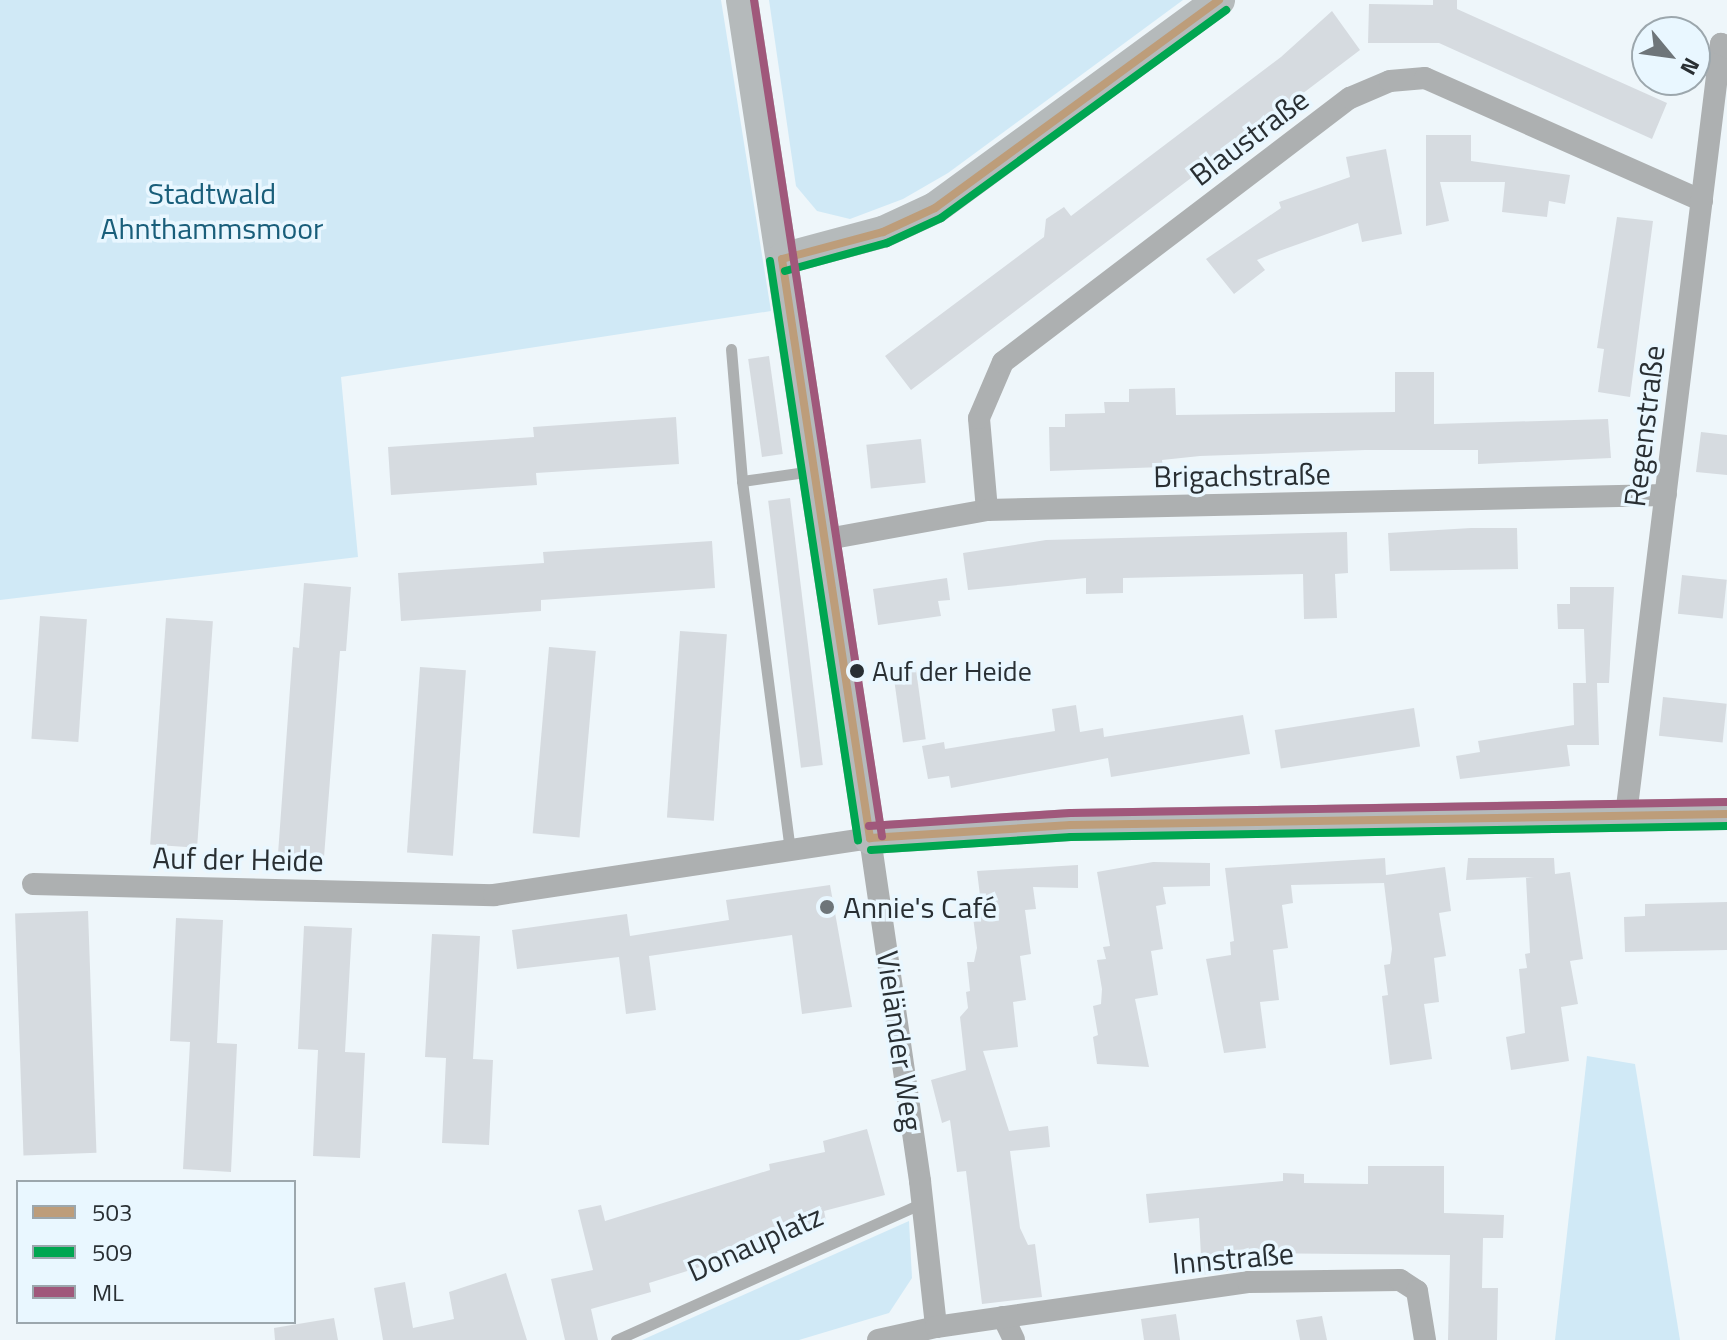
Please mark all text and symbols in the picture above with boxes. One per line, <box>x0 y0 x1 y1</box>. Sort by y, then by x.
north arrow <box>1631 16 1711 96</box>
text: N <box>1672 52 1709 82</box>
street label: Blaustraße <box>1183 81 1315 193</box>
park label: Stadtwald Ahnthammsmoor <box>101 175 323 246</box>
street label: Regenstraße <box>1616 343 1672 509</box>
street label: Brigachstraße <box>1153 455 1331 495</box>
place label: Auf der Heide <box>872 654 1032 688</box>
marker: Auf der Heide <box>849 663 865 679</box>
street label: Auf der Heide <box>152 840 324 878</box>
place label: Annie's Café <box>843 889 997 925</box>
marker: Annie's Café <box>818 898 836 916</box>
street label: Vieländer Weg <box>870 948 930 1134</box>
legend <box>16 1180 296 1324</box>
text: 503 <box>92 1194 132 1230</box>
street label: Donauplatz <box>682 1197 828 1289</box>
text: 509 <box>92 1234 132 1270</box>
street label: Innstraße <box>1171 1235 1295 1281</box>
text: ML <box>92 1274 124 1310</box>

